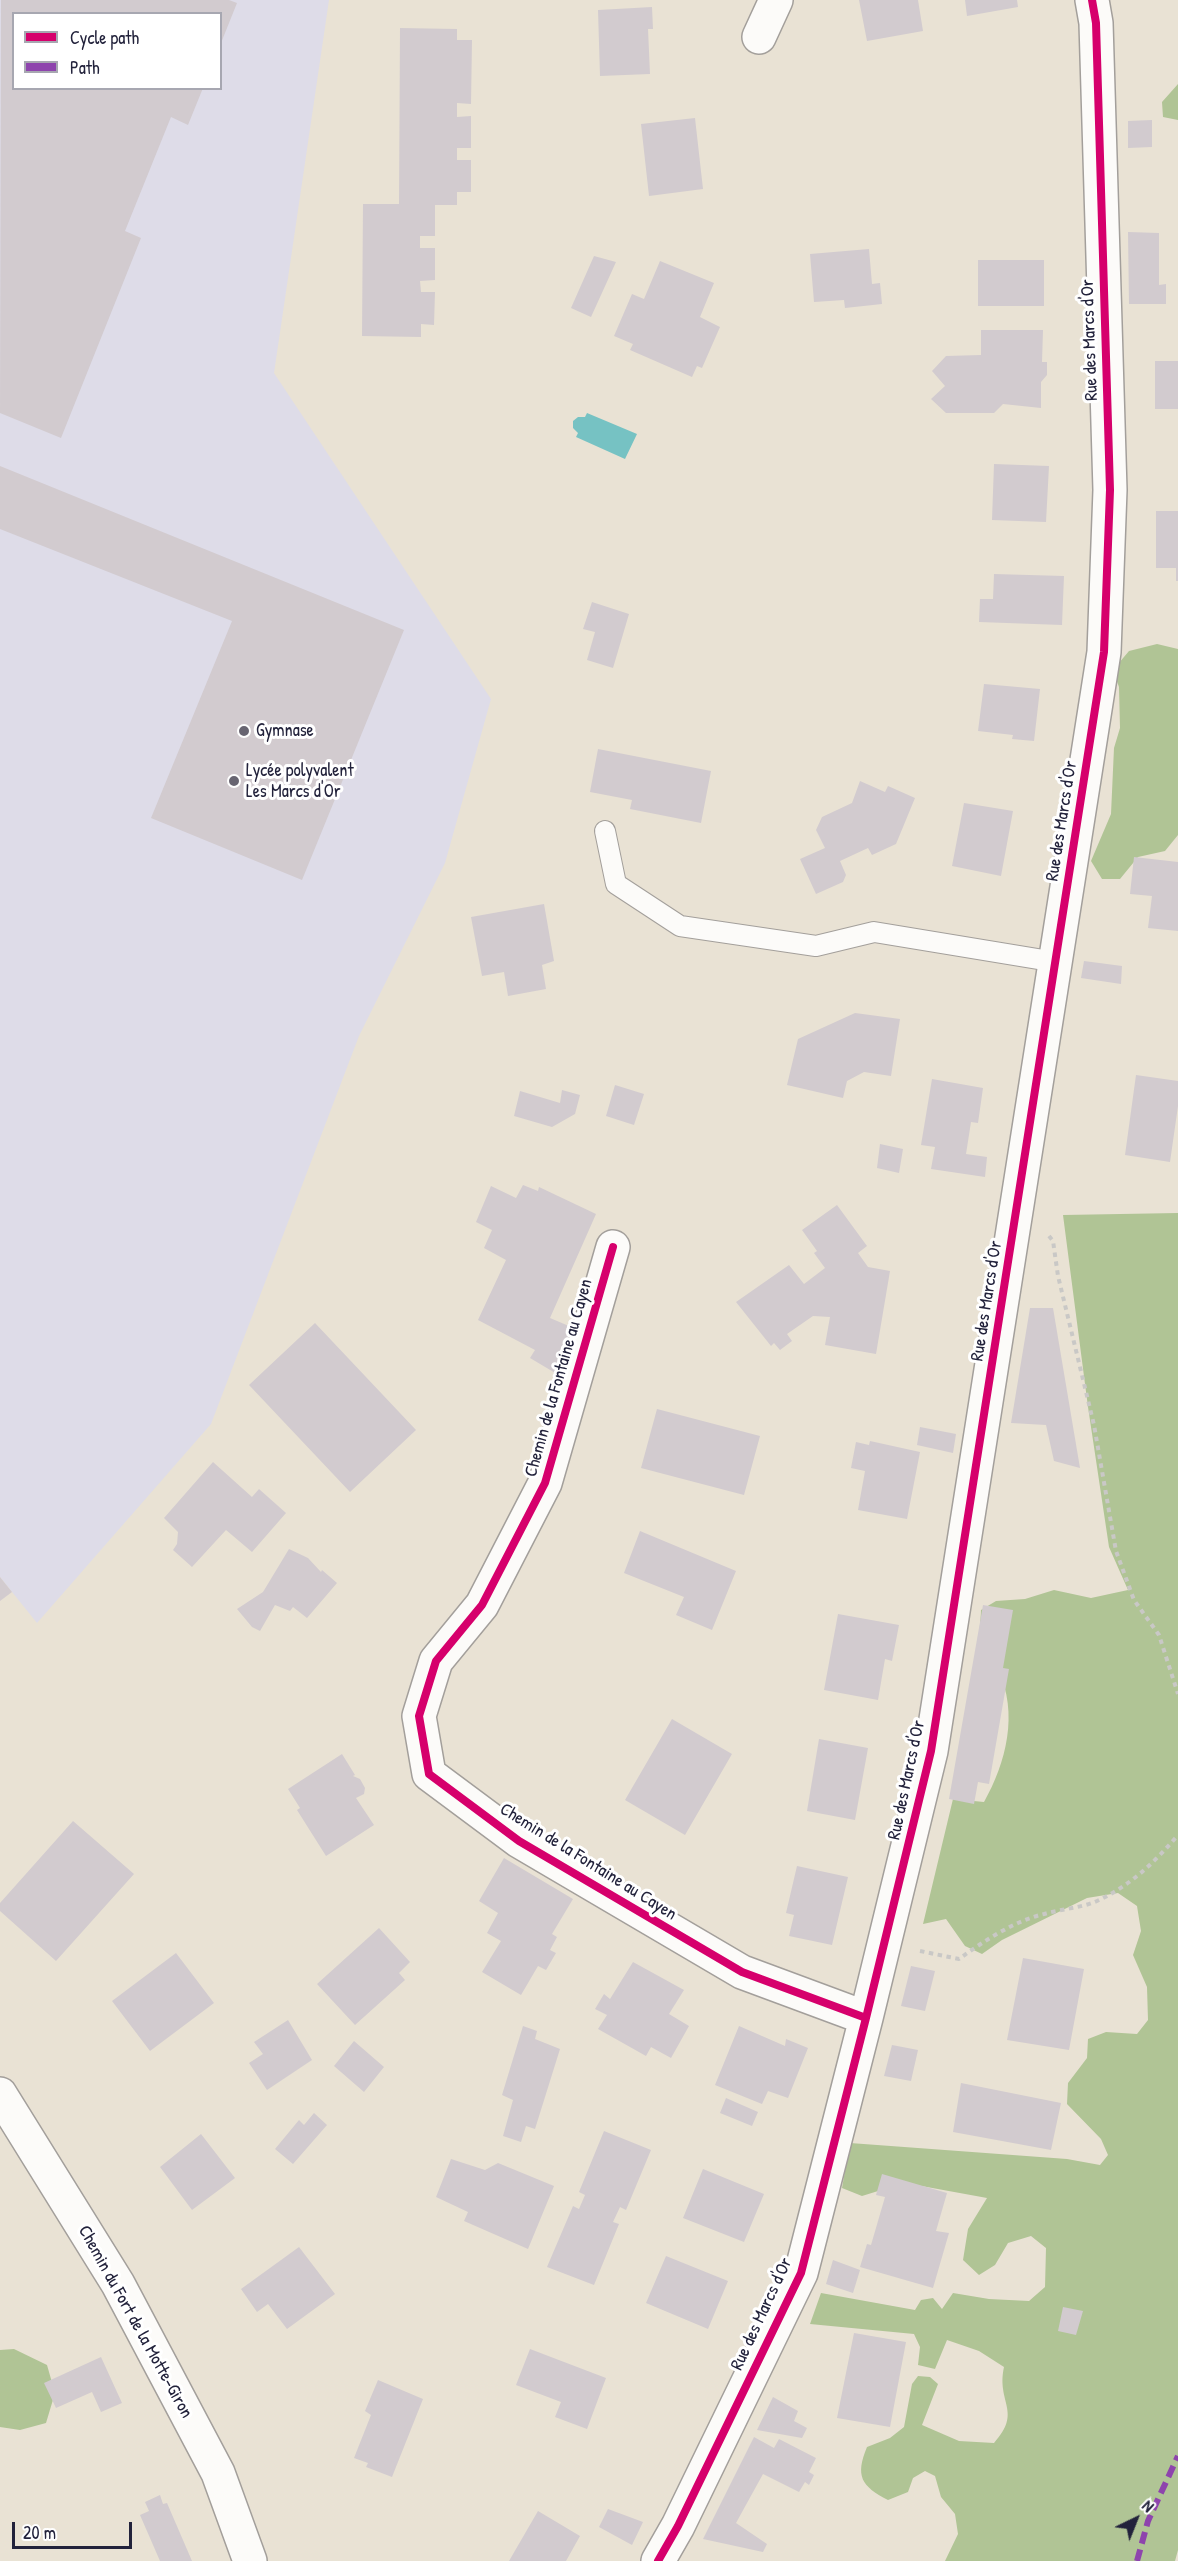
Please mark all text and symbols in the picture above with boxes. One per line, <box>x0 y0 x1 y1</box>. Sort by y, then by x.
legend <box>12 12 222 90</box>
text: Cycle path <box>70 25 139 50</box>
text: Path <box>70 55 99 80</box>
street label: Rue des Marcs d'Or <box>1077 279 1103 401</box>
place label: Gymnase <box>256 720 314 742</box>
marker: Gymnase <box>237 724 251 738</box>
street label: Rue des Marcs d'Or <box>1042 759 1082 883</box>
place label: Lycée polyvalent Les Marcs d'Or <box>246 760 354 802</box>
marker: Lycée polyvalent Les Marcs d'Or <box>227 774 241 788</box>
street label: Rue des Marcs d'Or <box>967 1239 1007 1363</box>
street label: Chemin de la Fontaine au Cayen <box>520 1277 598 1479</box>
street label: Rue des Marcs d'Or <box>884 1718 930 1842</box>
street label: Chemin de la Fontaine au Cayen <box>496 1799 680 1925</box>
street label: Chemin du Fort de la Motte-Giron <box>73 2222 197 2422</box>
street label: Rue des Marcs d'Or <box>727 2254 797 2374</box>
north arrow <box>1106 2489 1166 2549</box>
text: N <box>1138 2495 1159 2517</box>
scale bar <box>15 2510 135 2548</box>
text: 20 m <box>23 2520 56 2545</box>

